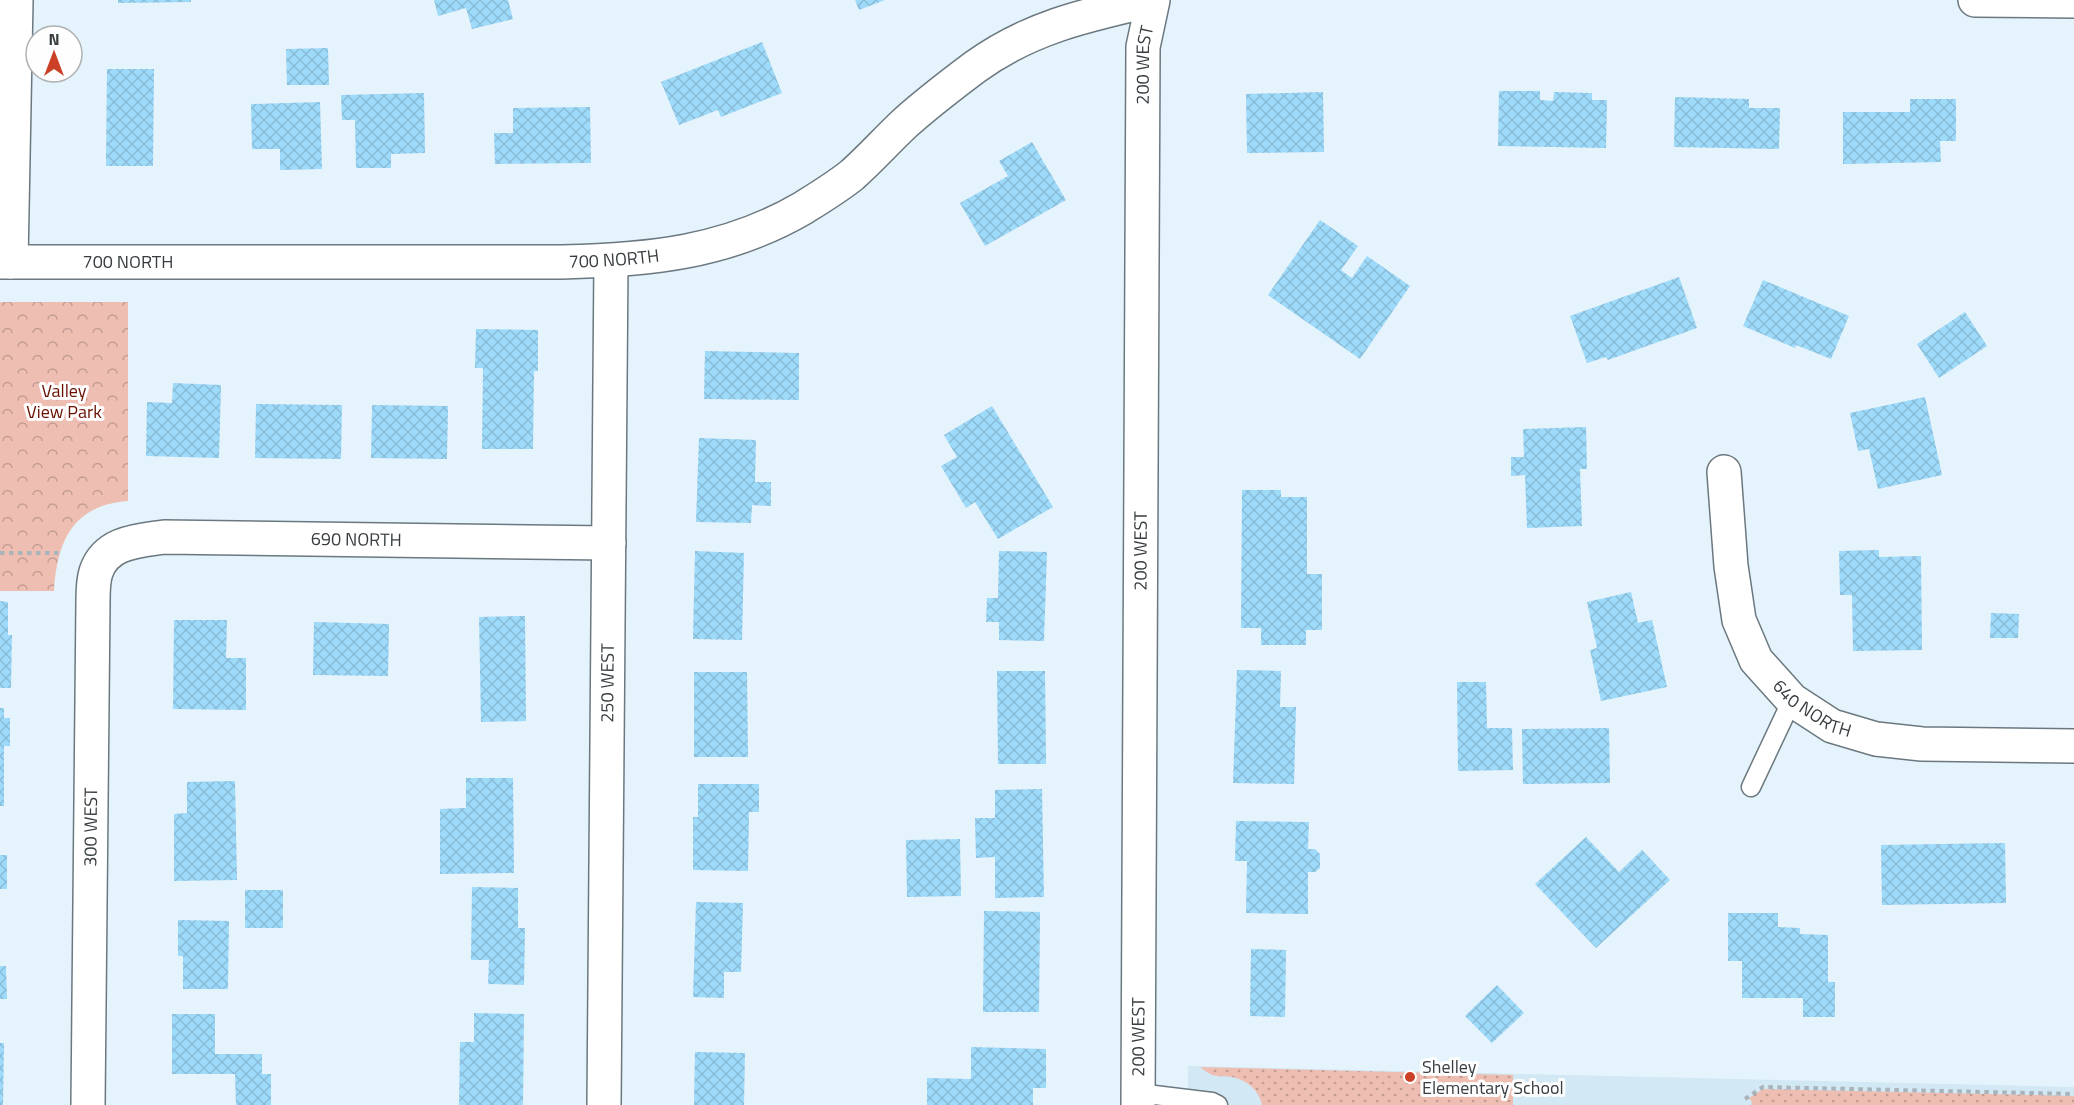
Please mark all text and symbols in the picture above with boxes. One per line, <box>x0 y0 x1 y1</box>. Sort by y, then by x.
street label: 200 WEST <box>1129 22 1160 105</box>
north arrow <box>24 24 84 84</box>
text: N <box>48 27 60 51</box>
street label: 700 NORTH <box>568 242 661 275</box>
street label: 700 NORTH <box>83 248 173 275</box>
park label: Valley View Park <box>26 377 102 425</box>
street label: 200 WEST <box>1126 511 1154 591</box>
street label: 690 NORTH <box>311 525 402 553</box>
street label: 250 WEST <box>593 643 621 723</box>
street label: 640 NORTH <box>1767 673 1855 744</box>
street label: 300 WEST <box>76 787 104 867</box>
street label: 200 WEST <box>1124 997 1152 1077</box>
place label: Shelley Elementary School <box>1422 1053 1564 1101</box>
marker: Shelley Elementary School <box>1403 1070 1417 1084</box>

